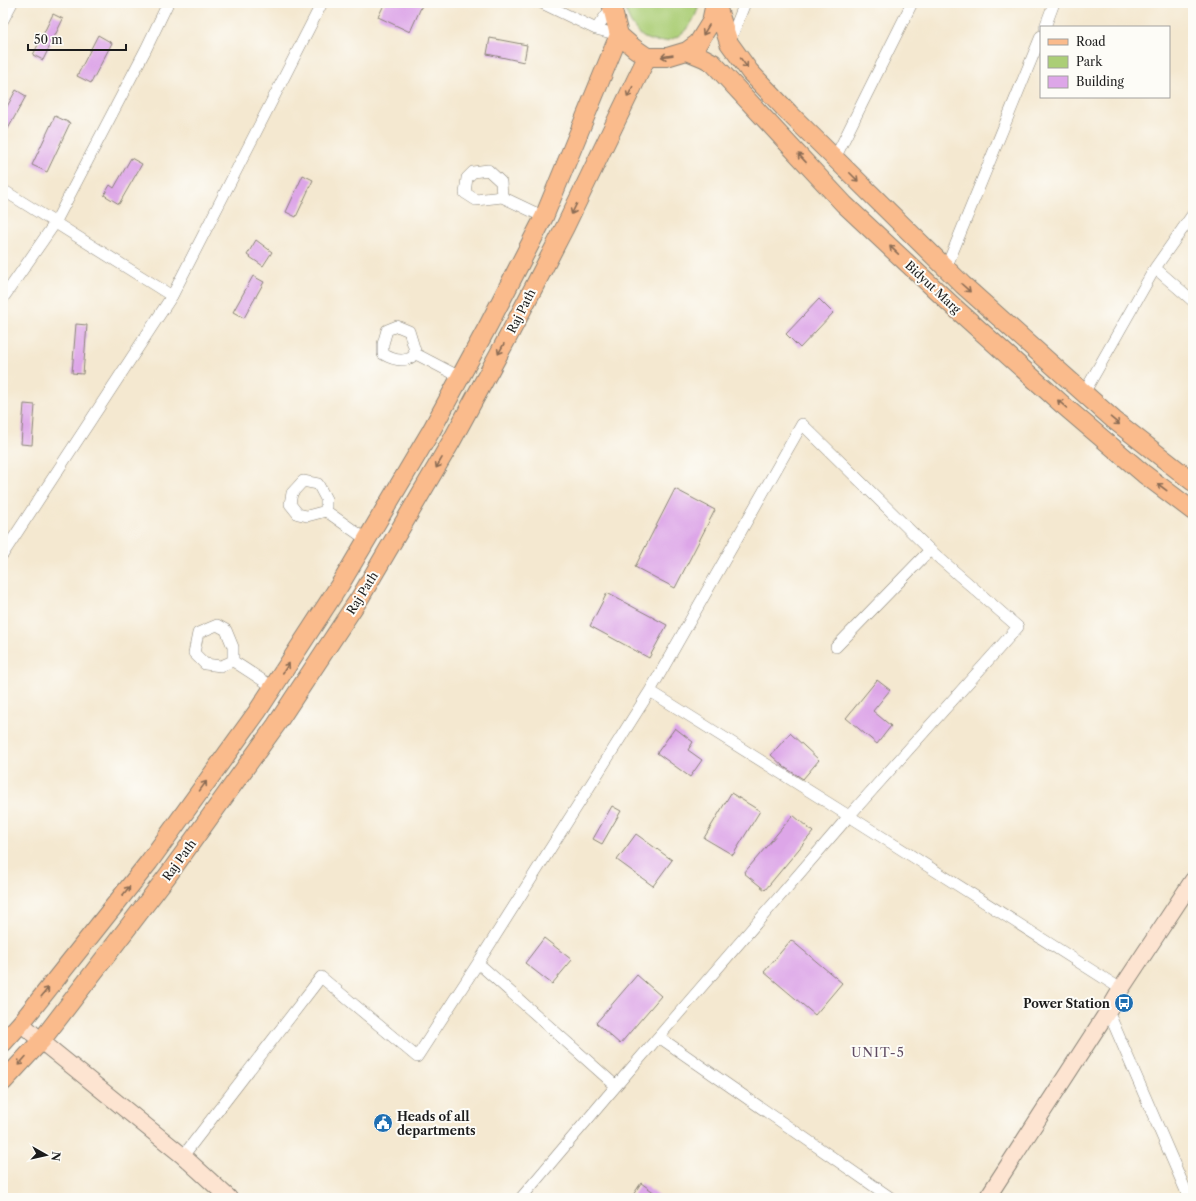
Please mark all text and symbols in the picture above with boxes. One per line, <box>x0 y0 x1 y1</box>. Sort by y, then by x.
one-way arrow <box>701 24 709 36</box>
scale bar <box>28 26 126 52</box>
legend <box>1040 26 1170 98</box>
text: 50 m <box>34 32 63 47</box>
text: Road <box>1076 34 1106 49</box>
one-way arrow <box>661 52 674 60</box>
text: Park <box>1076 54 1103 69</box>
one-way arrow <box>740 57 748 68</box>
text: Building <box>1076 74 1124 89</box>
one-way arrow <box>626 85 633 97</box>
one-way arrow <box>797 153 806 164</box>
one-way arrow <box>849 172 859 182</box>
one-way arrow <box>569 202 577 214</box>
one-way arrow <box>888 246 899 255</box>
street label: Bidyut Marg <box>902 258 964 317</box>
one-way arrow <box>961 283 971 292</box>
street label: Raj Path <box>504 286 539 336</box>
one-way arrow <box>497 343 505 355</box>
one-way arrow <box>1057 399 1067 409</box>
one-way arrow <box>1110 416 1121 425</box>
one-way arrow <box>434 457 442 469</box>
one-way arrow <box>1157 483 1168 491</box>
street label: Raj Path <box>343 568 381 617</box>
one-way arrow <box>282 663 290 674</box>
one-way arrow <box>199 781 208 792</box>
street label: Raj Path <box>159 836 199 884</box>
one-way arrow <box>122 885 130 896</box>
one-way arrow <box>41 987 49 998</box>
bus stop icon: Power Station <box>1113 992 1135 1014</box>
place label: Power Station <box>1023 996 1111 1011</box>
district label: UNIT-5 <box>851 1044 905 1060</box>
one-way arrow <box>17 1056 26 1067</box>
place label: Heads of all departments <box>397 1109 476 1138</box>
public building icon: Heads of all departments <box>372 1112 394 1134</box>
north arrow <box>26 1135 66 1175</box>
text: N <box>48 1151 63 1163</box>

